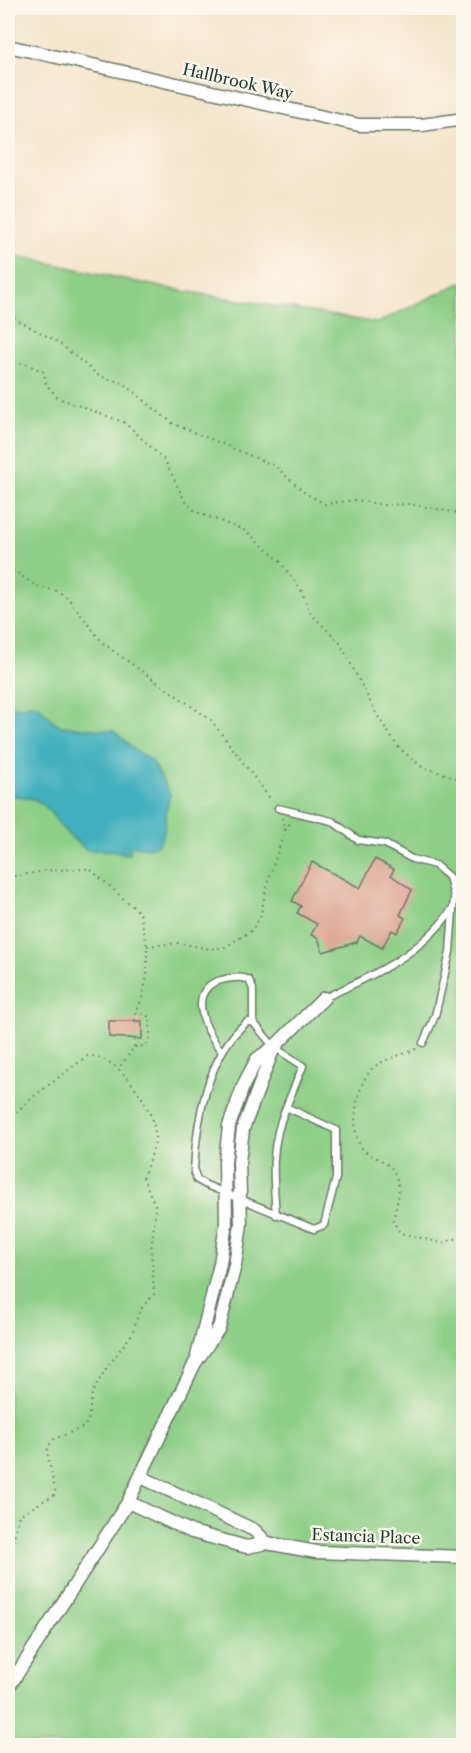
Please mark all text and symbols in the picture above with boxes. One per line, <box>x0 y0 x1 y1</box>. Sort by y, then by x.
street label: Hallbrook Way <box>181 59 296 104</box>
street label: Estancia Place <box>311 1524 421 1548</box>

